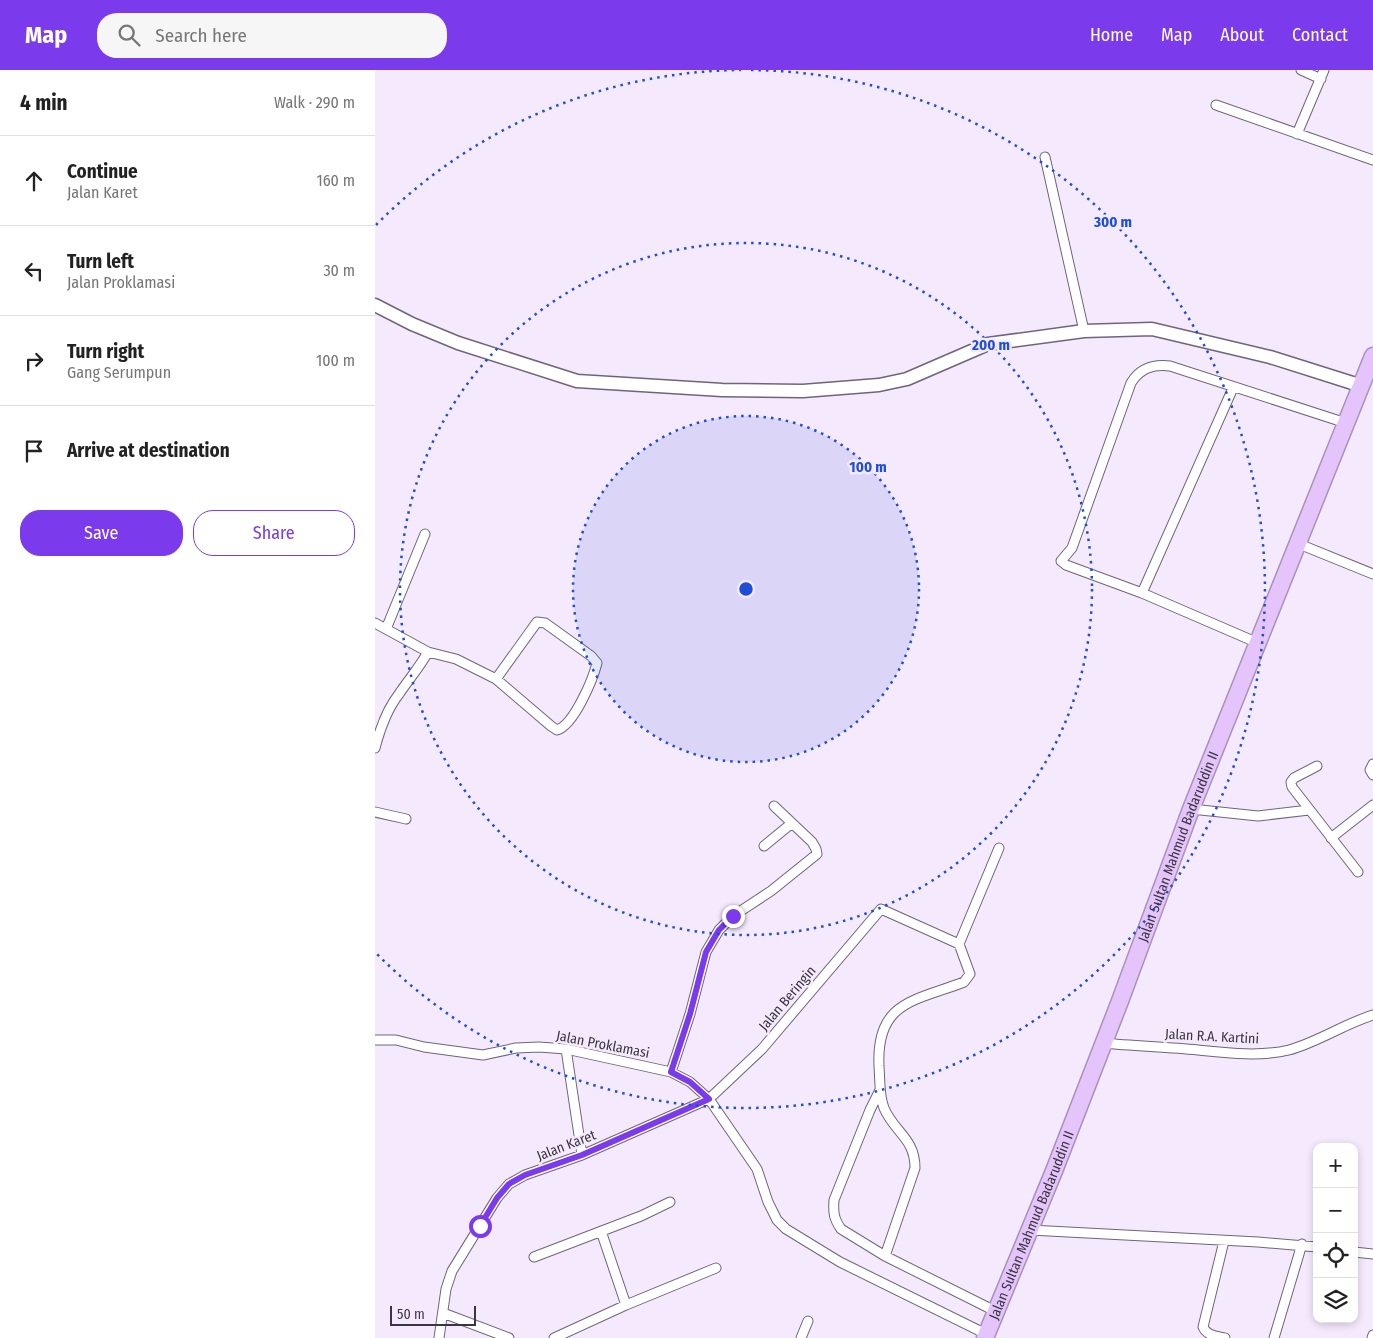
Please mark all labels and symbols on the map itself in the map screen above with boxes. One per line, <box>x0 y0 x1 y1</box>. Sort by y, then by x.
text: 300 m <box>1093 213 1132 231</box>
text: 200 m <box>971 336 1010 354</box>
text: 100 m <box>849 458 887 476</box>
centre of rings <box>737 580 755 598</box>
street label: Jalan Sultan Mahmud Badaruddin II <box>1135 749 1222 944</box>
route end <box>722 905 745 928</box>
street label: Jalan Beringin <box>755 962 819 1034</box>
street label: Jalan R.A. Kartini <box>1165 1026 1259 1047</box>
street label: Jalan Proklamasi <box>555 1027 651 1062</box>
street label: Jalan Karet <box>534 1126 598 1164</box>
street label: Jalan Sultan Mahmud Badaruddin II <box>985 1128 1078 1322</box>
route start <box>469 1215 492 1238</box>
scale bar <box>390 1303 476 1326</box>

